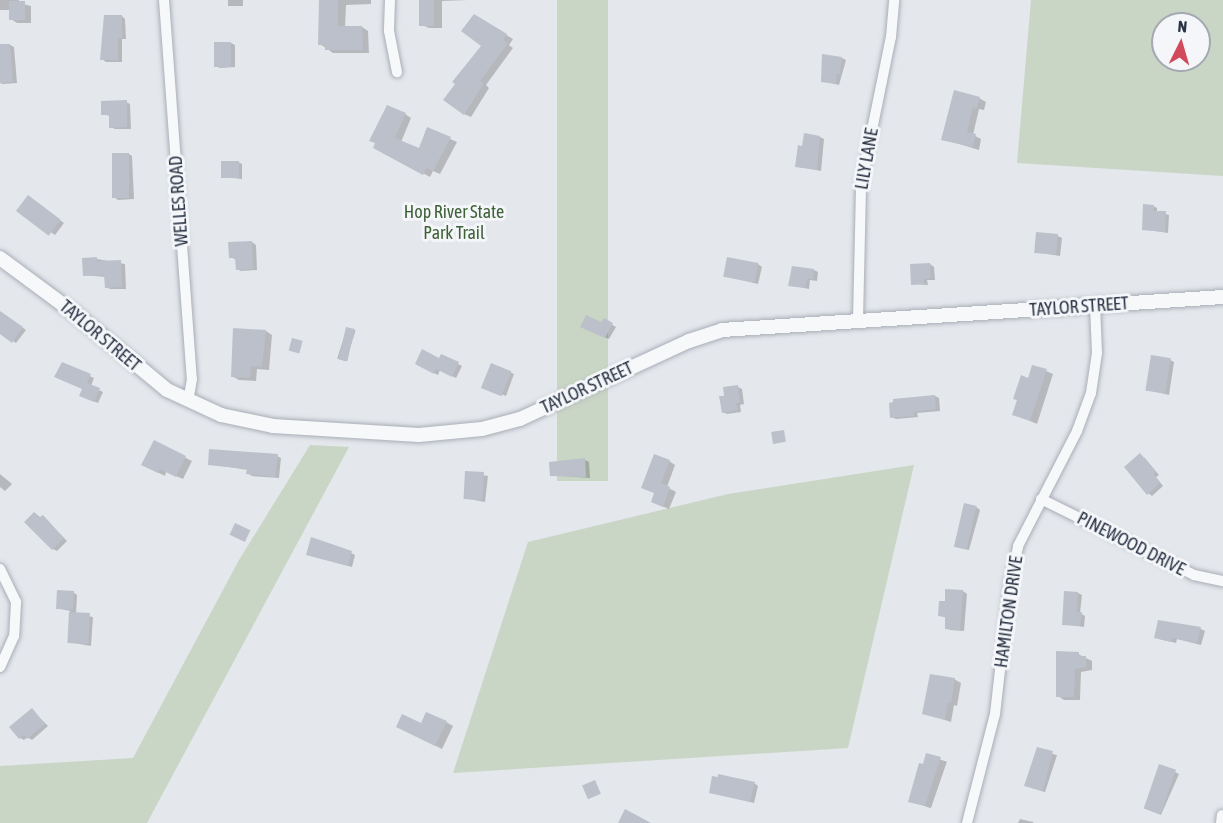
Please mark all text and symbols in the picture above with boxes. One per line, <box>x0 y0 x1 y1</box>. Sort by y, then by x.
north arrow <box>1151 12 1211 72</box>
text: N <box>1177 17 1188 35</box>
street label: LILY LANE <box>851 127 883 191</box>
street label: WELLES ROAD <box>165 155 193 247</box>
park label: Hop River State Park Trail <box>404 202 504 244</box>
street label: TAYLOR STREET <box>1029 293 1129 321</box>
street label: TAYLOR STREET <box>55 296 145 376</box>
street label: TAYLOR STREET <box>537 357 637 419</box>
street label: PINEWOOD DRIVE <box>1073 508 1189 580</box>
street label: HAMILTON DRIVE <box>990 555 1028 669</box>

